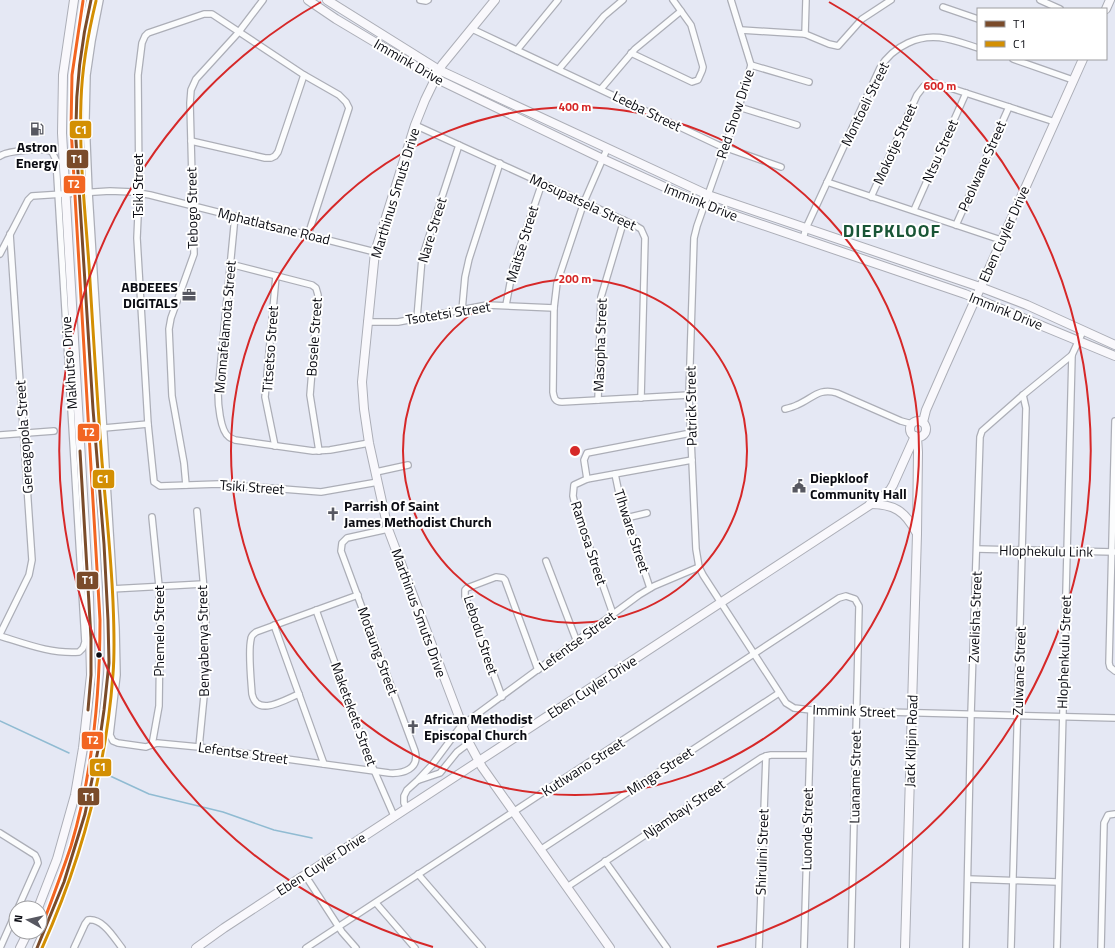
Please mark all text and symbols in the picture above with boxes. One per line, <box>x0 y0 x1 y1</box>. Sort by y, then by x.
legend <box>977 8 1107 60</box>
text: T1 <box>1013 14 1026 33</box>
street label: Immink Drive <box>370 33 448 90</box>
text: C1 <box>1013 34 1026 53</box>
street label: Montoeli Street <box>835 58 894 149</box>
street label: Red Show Drive <box>710 66 759 161</box>
text: 600 m <box>924 76 956 95</box>
street label: Leeba Street <box>609 85 685 136</box>
text: 400 m <box>559 97 591 116</box>
street label: Mokotje Street <box>867 100 922 188</box>
street label: Ntsu Street <box>916 116 963 186</box>
street label: Peolwane Street <box>952 117 1011 215</box>
line badge: C1 <box>69 120 92 139</box>
fuel station icon: Astron Energy <box>29 121 45 137</box>
text: C1 <box>75 122 87 138</box>
street label: Marthinus Smuts Drive <box>365 125 424 261</box>
place label: Astron Energy <box>16 136 58 173</box>
line badge: T1 <box>66 149 89 169</box>
text: T1 <box>71 151 83 167</box>
street label: Tsiki Street <box>127 154 148 218</box>
street label: Tebogo Street <box>180 167 203 249</box>
street label: Mosupatsela Street <box>527 168 640 235</box>
line badge: T2 <box>63 175 86 194</box>
text: T2 <box>68 176 80 192</box>
street label: Immink Drive <box>661 177 741 226</box>
street label: Eben Cuyler Drive <box>973 182 1034 285</box>
street label: Nare Street <box>412 194 451 265</box>
street label: Mphatlatsane Road <box>216 201 333 250</box>
street label: Maitse Street <box>500 203 543 285</box>
district label: DIEPKLOOF <box>843 217 941 244</box>
street label: Monnafelamota Street <box>208 260 241 394</box>
text: 200 m <box>559 269 591 288</box>
place label: ABDEEES DIGITALS <box>121 276 178 313</box>
street label: Immink Drive <box>966 286 1046 335</box>
office icon: ABDEEES DIGITALS <box>181 287 197 303</box>
street label: Tsotetsi Street <box>404 295 492 330</box>
street label: Bosele Street <box>300 297 327 377</box>
street label: Masopha Street <box>587 298 612 392</box>
street label: Titsetso Street <box>256 305 283 393</box>
street label: Makhutso Drive <box>55 316 82 410</box>
street label: Patrick Street <box>679 366 702 446</box>
street label: Gereagopola Street <box>9 380 38 494</box>
line badge: T2 <box>77 423 100 442</box>
text: T2 <box>83 424 95 440</box>
centre of rings <box>568 444 582 458</box>
place label: Diepkloof Community Hall <box>810 467 907 504</box>
line badge: C1 <box>92 469 115 489</box>
text: C1 <box>97 471 109 487</box>
street label: Tsiki Street <box>219 474 285 499</box>
public building icon: Diepkloof Community Hall <box>791 478 807 494</box>
street label: Tlhware Street <box>609 486 656 575</box>
place label: Parrish Of Saint James Methodist Church <box>344 495 492 532</box>
street label: Ramosa Street <box>566 498 613 588</box>
church icon: Parrish Of Saint James Methodist Church <box>325 506 341 522</box>
street label: Hlophekulu Link <box>999 539 1093 562</box>
street label: Marthinus Smuts Drive <box>386 546 453 680</box>
line badge: T1 <box>76 571 99 590</box>
street label: Zwelisha Street <box>962 571 987 663</box>
text: T1 <box>82 572 94 588</box>
street label: Phemelo Street <box>148 585 169 677</box>
street label: Benyabenya Street <box>191 585 214 697</box>
street label: Lebodu Street <box>459 592 504 677</box>
street label: Hlophenkulu Street <box>1051 595 1076 709</box>
street label: Motaung Street <box>353 604 404 698</box>
street label: Lefentse Street <box>534 605 620 676</box>
street label: Zulwane Street <box>1006 626 1031 716</box>
unlabelled marker <box>94 650 104 660</box>
street label: Eben Cuyler Drive <box>543 650 641 724</box>
street label: Maketekete Street <box>326 659 383 769</box>
street label: Jack Klipin Road <box>898 694 923 788</box>
street label: Immink Street <box>812 699 896 722</box>
place label: African Methodist Episcopal Church <box>424 708 533 745</box>
church icon: African Methodist Episcopal Church <box>405 719 421 735</box>
street label: Luaname Street <box>843 730 866 824</box>
line badge: T2 <box>81 731 104 750</box>
text: T2 <box>87 732 99 748</box>
street label: Kutlwano Street <box>537 732 628 801</box>
street label: Lefentse Street <box>197 736 289 769</box>
street label: Minga Street <box>622 741 697 800</box>
line badge: C1 <box>89 758 112 777</box>
text: C1 <box>94 759 106 775</box>
street label: Njambayi Street <box>639 773 729 844</box>
line badge: T1 <box>77 787 100 806</box>
street label: Luonde Street <box>795 787 818 870</box>
text: T1 <box>83 789 95 805</box>
street label: Shirulini Street <box>749 808 774 896</box>
street label: Eben Cuyler Drive <box>272 827 370 901</box>
north arrow <box>8 900 48 940</box>
text: N <box>10 914 27 923</box>

